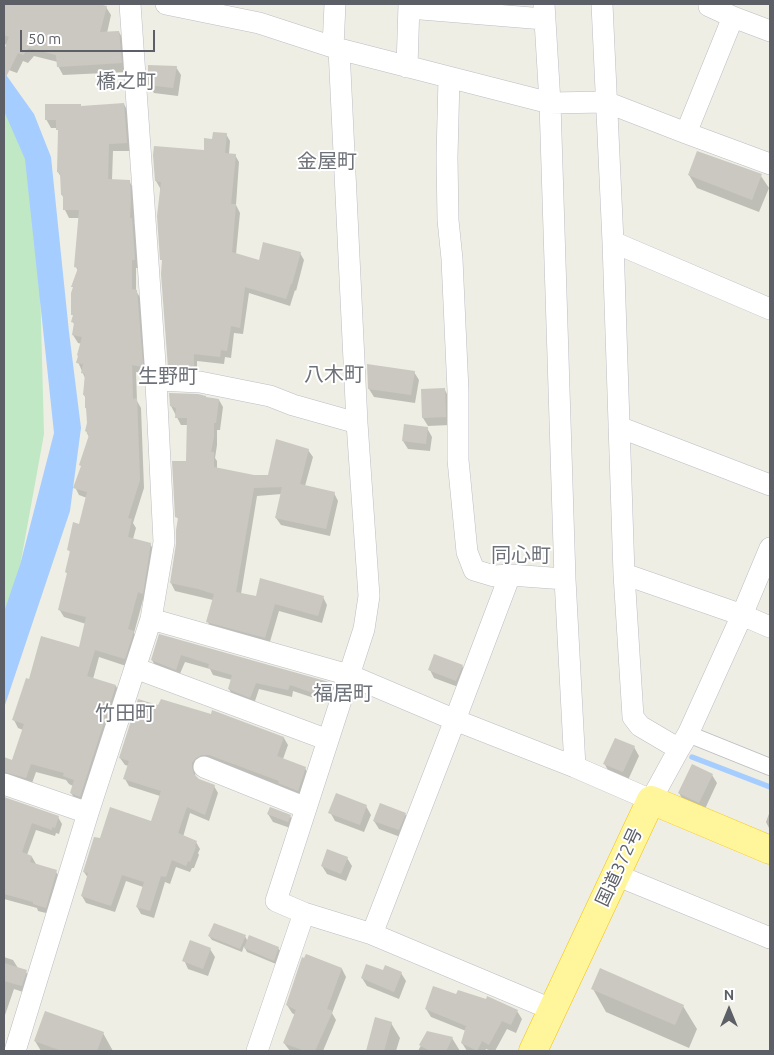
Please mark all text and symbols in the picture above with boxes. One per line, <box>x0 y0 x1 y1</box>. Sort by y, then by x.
scale bar <box>22 20 158 52</box>
text: 50 m <box>28 30 61 47</box>
district label: 橋之町 <box>96 69 156 93</box>
district label: 金屋町 <box>297 149 357 173</box>
district label: 八木町 <box>304 362 364 386</box>
district label: 生野町 <box>138 364 198 388</box>
district label: 同心町 <box>491 543 551 567</box>
district label: 福居町 <box>313 681 373 705</box>
district label: 竹田町 <box>95 701 155 725</box>
street label: 国道372号 <box>591 824 647 910</box>
north arrow <box>704 985 754 1035</box>
text: N <box>724 987 734 1003</box>

